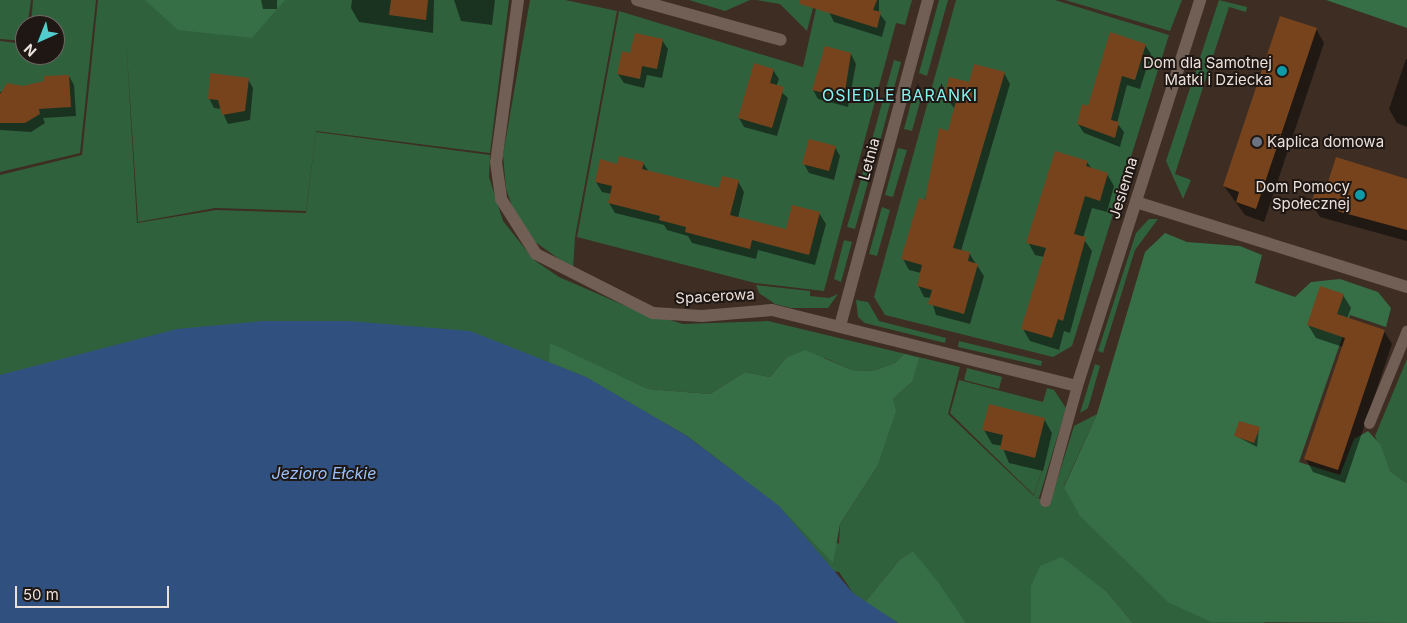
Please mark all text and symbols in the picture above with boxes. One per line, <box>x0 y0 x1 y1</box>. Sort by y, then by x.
north arrow <box>15 15 65 65</box>
text: N <box>20 41 40 60</box>
place label: Dom dla Samotnej Matki i Dziecka <box>1143 53 1272 88</box>
marker: Dom dla Samotnej Matki i Dziecka <box>1276 65 1288 77</box>
district label: OSIEDLE BARANKI <box>820 85 980 105</box>
place label: Kaplica domowa <box>1267 133 1384 151</box>
street label: Letnia <box>855 136 883 182</box>
marker: Kaplica domowa <box>1251 136 1263 148</box>
street label: Jesienna <box>1105 155 1141 221</box>
place label: Dom Pomocy Społecznej <box>1255 177 1350 212</box>
marker: Dom Pomocy Społecznej <box>1354 189 1366 201</box>
street label: Spacerowa <box>675 285 755 307</box>
water label: Jezioro Ełckie <box>272 463 376 483</box>
scale bar <box>18 576 171 608</box>
text: 50 m <box>23 585 59 604</box>

